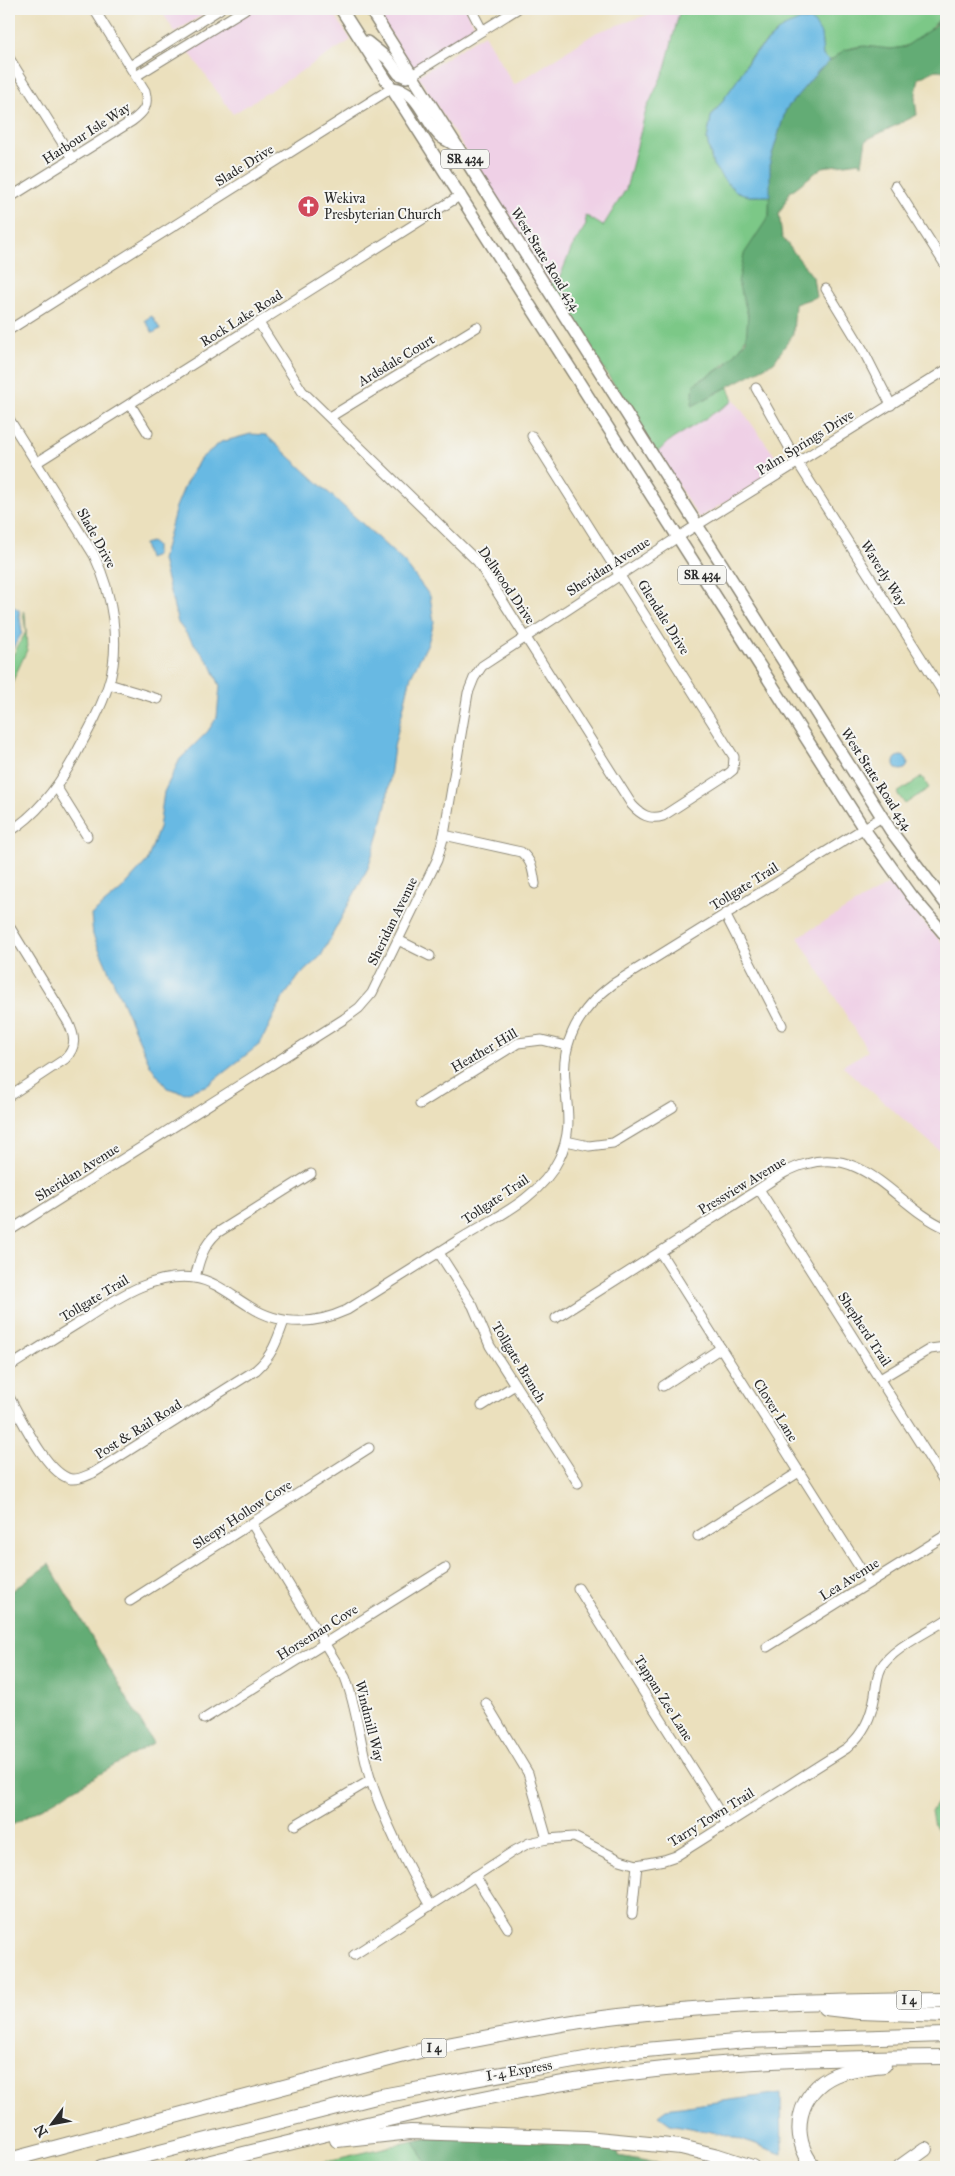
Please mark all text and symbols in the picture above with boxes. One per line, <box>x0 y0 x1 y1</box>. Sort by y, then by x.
street label: Harbour Isle Way <box>39 98 134 168</box>
street label: Slade Drive <box>212 141 277 190</box>
road number: SR 434 <box>441 150 489 168</box>
place label: Wekiva Presbyterian Church <box>324 190 441 223</box>
church icon: Wekiva Presbyterian Church <box>296 194 320 218</box>
street label: West State Road 434 <box>507 205 585 315</box>
street label: Rock Lake Road <box>197 286 285 350</box>
street label: Ardsdale Court <box>354 331 438 391</box>
street label: Palm Springs Drive <box>754 406 857 479</box>
street label: Slade Drive <box>73 505 120 571</box>
street label: Sheridan Avenue <box>563 533 653 600</box>
street label: Waverly Way <box>857 537 911 610</box>
street label: Dellwood Drive <box>474 543 539 628</box>
road number: SR 434 <box>678 566 726 584</box>
street label: Glendale Drive <box>634 577 693 658</box>
street label: West State Road 434 <box>837 725 917 835</box>
street label: Tollgate Trail <box>707 859 782 914</box>
street label: Sheridan Avenue <box>364 874 421 968</box>
street label: Heather Hill <box>448 1024 521 1076</box>
street label: Sheridan Avenue <box>32 1140 123 1205</box>
street label: Pressview Avenue <box>695 1152 790 1218</box>
street label: Tollgate Trail <box>458 1171 532 1228</box>
street label: Tollgate Trail <box>57 1271 132 1326</box>
street label: Shepherd Trail <box>834 1289 895 1370</box>
street label: Tollgate Branch <box>488 1319 549 1406</box>
street label: Clover Lane <box>750 1376 802 1445</box>
street label: Post & Rail Road <box>92 1396 185 1463</box>
street label: Sleepy Hollow Cove <box>190 1476 295 1553</box>
street label: Lea Avenue <box>816 1554 882 1604</box>
street label: Horseman Cove <box>274 1601 361 1664</box>
street label: Tappan Zee Lane <box>630 1652 697 1745</box>
street label: Windmill Way <box>351 1679 388 1764</box>
street label: Tarry Town Trail <box>665 1784 758 1851</box>
road number: I 4 <box>896 1990 922 2010</box>
road number: I 4 <box>422 2039 446 2058</box>
street label: I-4 Express <box>485 2056 554 2085</box>
north arrow <box>28 2098 78 2148</box>
text: N <box>31 2121 52 2140</box>

